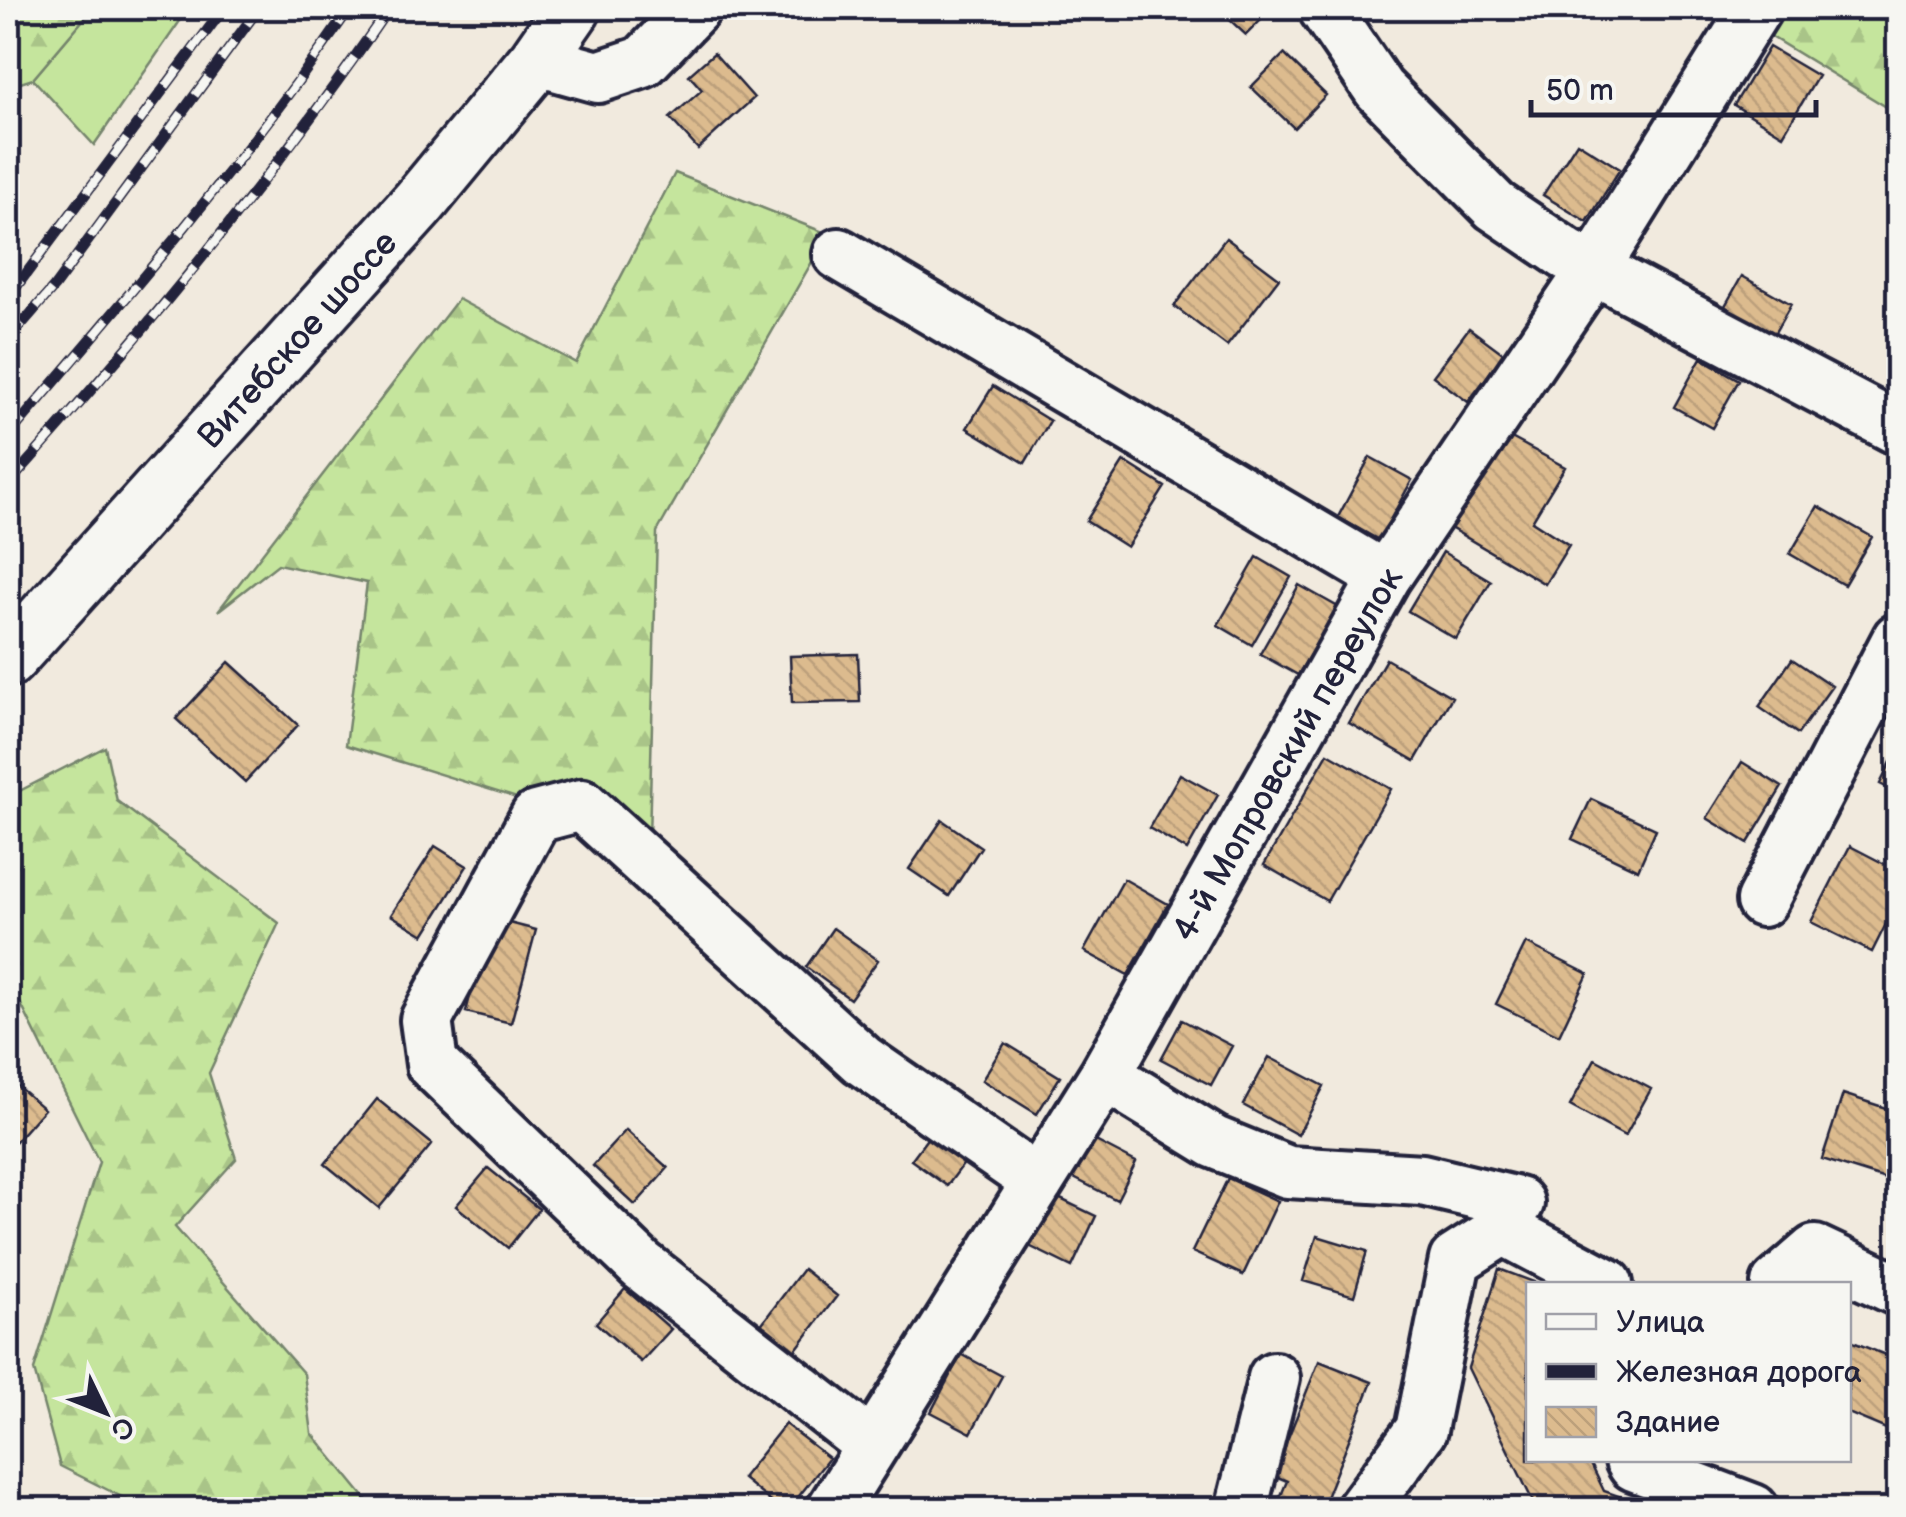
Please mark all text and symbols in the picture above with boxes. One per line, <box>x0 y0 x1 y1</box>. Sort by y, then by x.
scale bar <box>1531 55 1816 117</box>
text: 50 m <box>1546 73 1614 109</box>
street label: Витебское шоссе <box>189 222 407 458</box>
street label: 4-й Мопровский переулок <box>1164 560 1413 949</box>
legend <box>1526 1282 1851 1462</box>
text: Улица <box>1616 1305 1705 1341</box>
text: Железная дорога <box>1616 1355 1862 1391</box>
north arrow <box>55 1362 155 1462</box>
text: Здание <box>1616 1405 1720 1441</box>
text: С <box>103 1410 141 1447</box>

